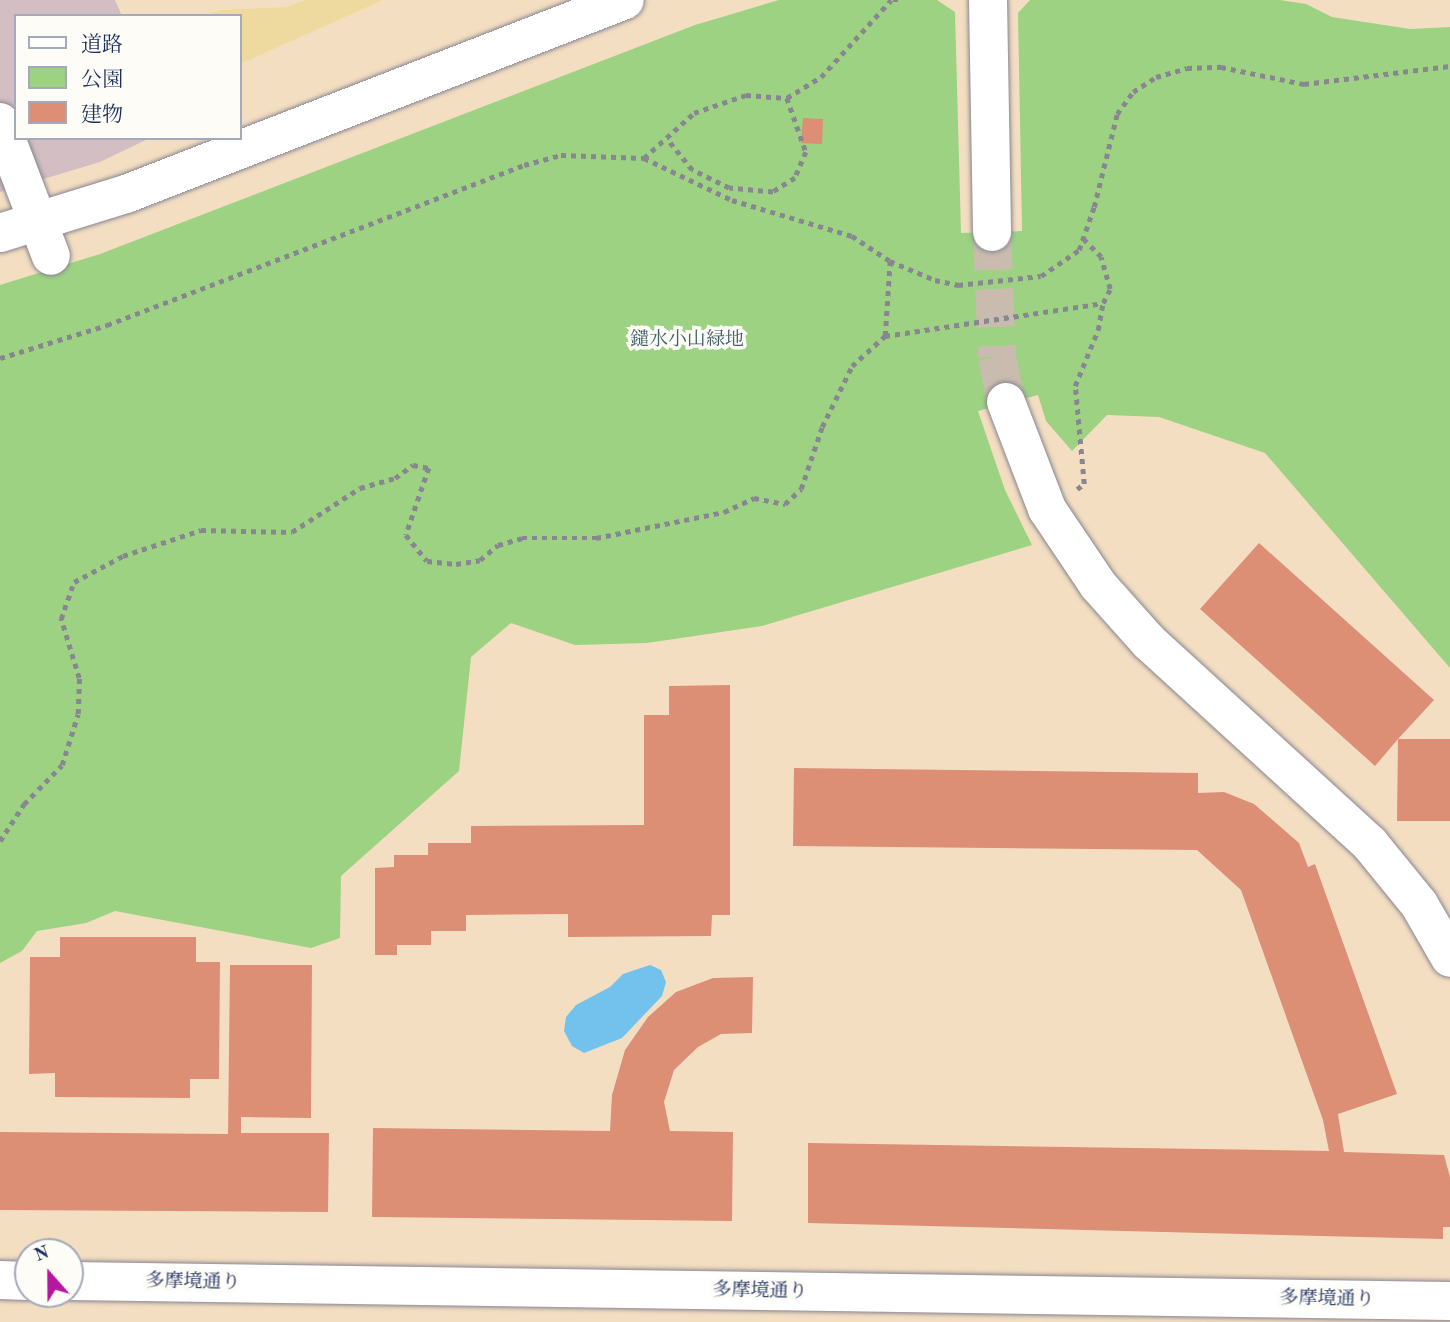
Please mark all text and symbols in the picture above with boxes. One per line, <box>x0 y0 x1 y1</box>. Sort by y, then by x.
legend <box>14 14 242 140</box>
text: 道路 <box>81 35 123 56</box>
text: 公園 <box>81 70 123 91</box>
text: 建物 <box>81 105 123 126</box>
park label: 鑓水小山緑地 <box>630 330 744 352</box>
north arrow <box>14 1238 84 1308</box>
text: N <box>32 1243 52 1266</box>
street label: 多摩境通り <box>145 1271 241 1295</box>
street label: 多摩境通り <box>712 1280 808 1304</box>
street label: 多摩境通り <box>1279 1288 1375 1312</box>

